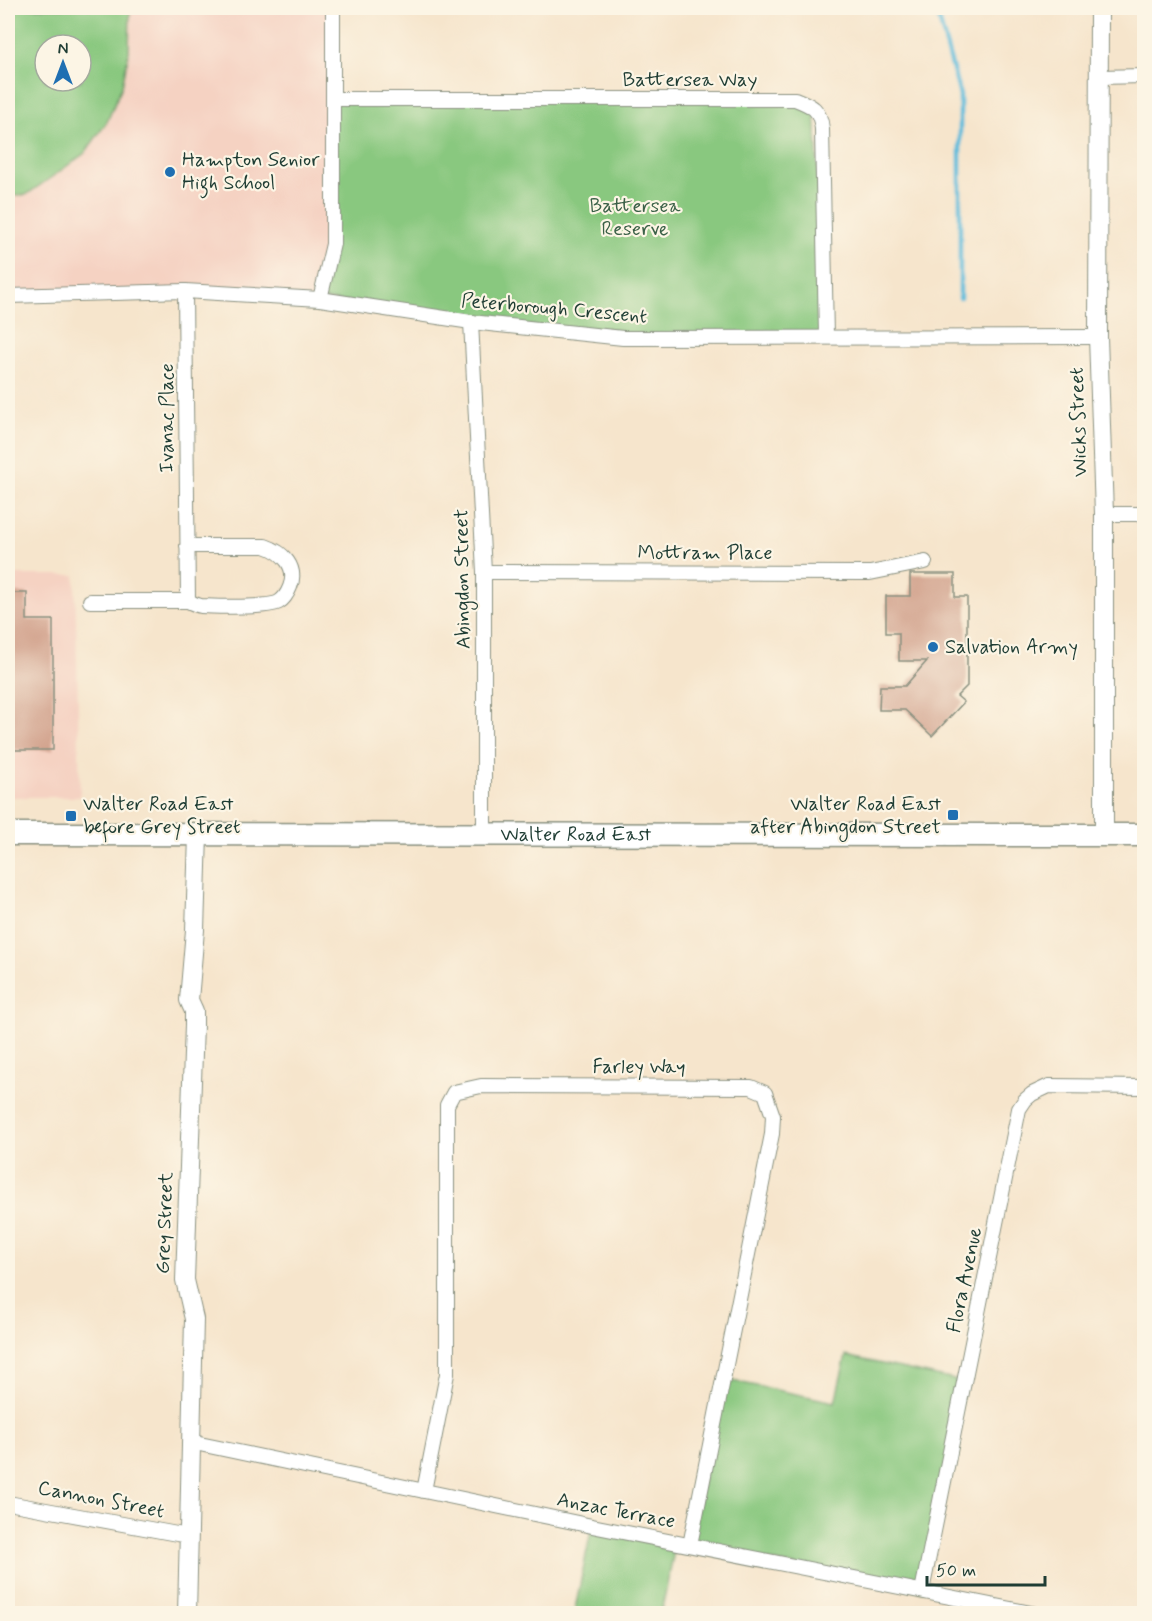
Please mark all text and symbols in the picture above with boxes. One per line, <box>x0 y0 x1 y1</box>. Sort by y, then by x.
north arrow <box>33 33 93 93</box>
text: N <box>58 39 68 60</box>
street label: Battersea Way <box>623 67 757 94</box>
place label: Hampton Senior High School <box>182 147 320 199</box>
marker: Hampton Senior High School <box>163 165 177 179</box>
park label: Battersea Reserve <box>590 193 681 243</box>
street label: Peterborough Crescent <box>460 287 648 331</box>
street label: Ivanac Place <box>154 363 181 473</box>
street label: Wicks Street <box>1064 367 1094 477</box>
street label: Abingdon Street <box>448 509 479 649</box>
street label: Mottram Place <box>638 540 772 567</box>
place label: Salvation Army <box>945 634 1078 661</box>
marker: Salvation Army <box>926 640 940 654</box>
place label: Walter Road East before Grey Street <box>83 791 240 843</box>
place label: Walter Road East after Abingdon Street <box>750 791 941 842</box>
marker: Walter Road East after Abingdon Street <box>946 808 960 822</box>
marker: Walter Road East before Grey Street <box>64 809 78 823</box>
street label: Walter Road East <box>501 821 652 848</box>
street label: Farley Way <box>592 1054 686 1081</box>
street label: Grey Street <box>150 1171 180 1274</box>
street label: Flora Avenue <box>941 1225 989 1335</box>
street label: Cannon Street <box>36 1475 166 1525</box>
street label: Anzac Terrace <box>555 1486 677 1536</box>
scale bar <box>927 1549 1046 1587</box>
text: 50 m <box>936 1559 976 1583</box>

